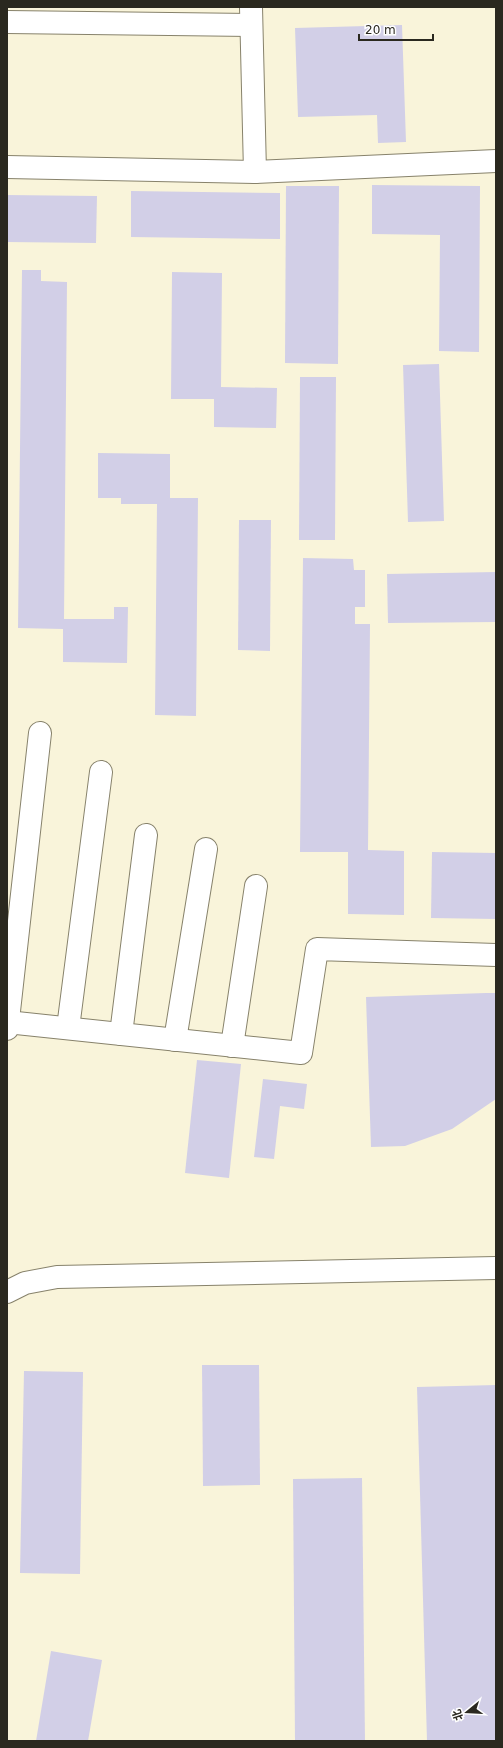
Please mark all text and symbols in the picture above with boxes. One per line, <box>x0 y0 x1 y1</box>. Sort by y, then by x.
scale bar <box>359 16 433 42</box>
text: 20 m <box>365 23 396 37</box>
north arrow <box>447 1692 487 1732</box>
text: 北 <box>450 1708 466 1722</box>

